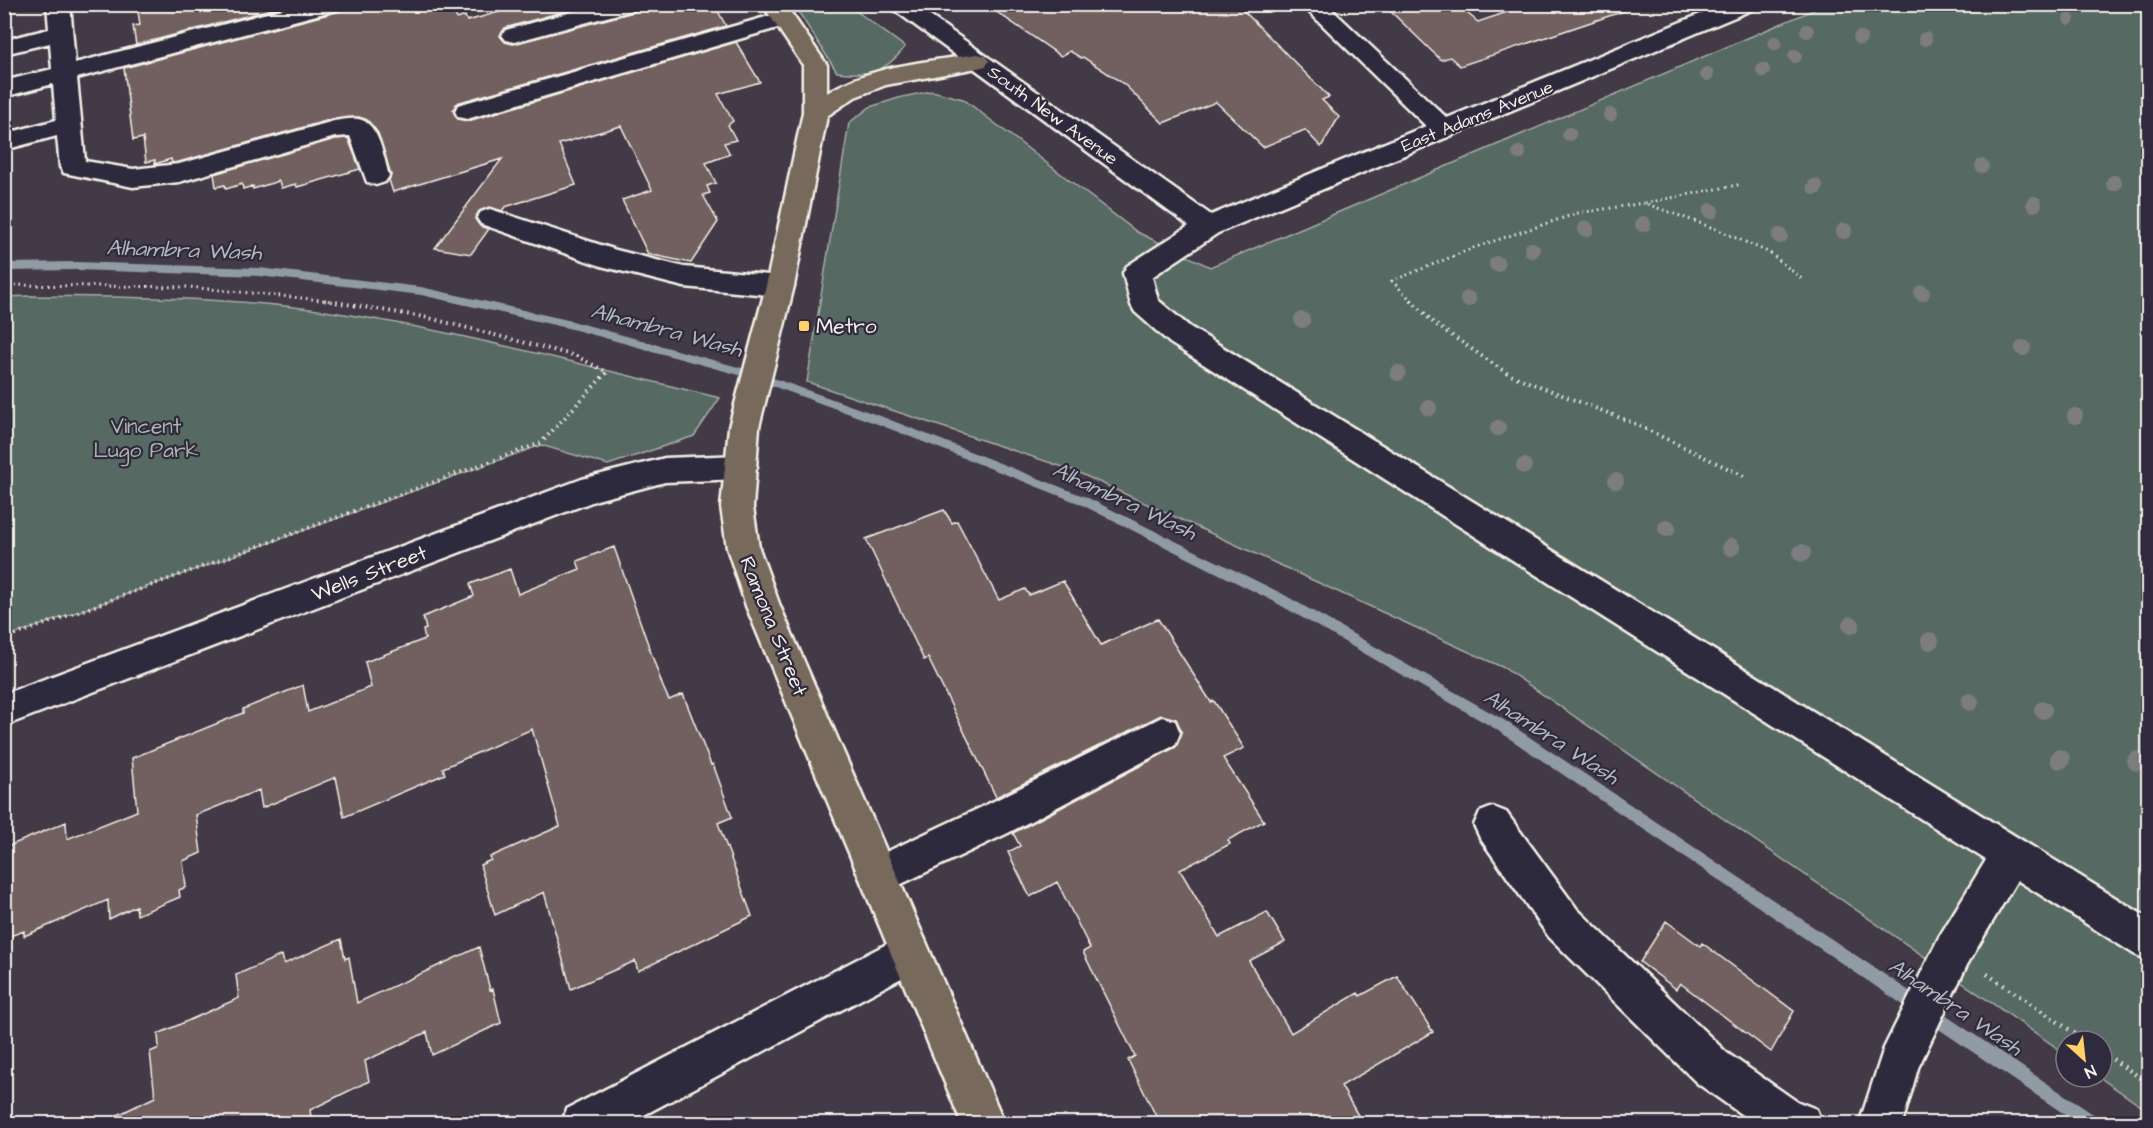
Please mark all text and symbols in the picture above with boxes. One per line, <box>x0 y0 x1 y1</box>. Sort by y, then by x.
street label: South New Avenue <box>982 60 1123 171</box>
street label: East Adams Avenue <box>1397 74 1557 158</box>
water label: Alhambra Wash <box>106 232 263 269</box>
water label: Alhambra Wash <box>588 295 747 366</box>
place label: Metro <box>816 312 877 341</box>
marker: Metro <box>797 319 811 333</box>
park label: Vincent Lugo Park <box>94 412 199 467</box>
water label: Alhambra Wash <box>1048 455 1202 549</box>
street label: Wells Street <box>307 538 432 609</box>
street label: Ramona Street <box>732 552 815 701</box>
water label: Alhambra Wash <box>1478 682 1626 793</box>
water label: Alhambra Wash <box>1882 951 2029 1064</box>
north arrow <box>2054 1029 2114 1089</box>
text: N <box>2081 1059 2100 1084</box>

